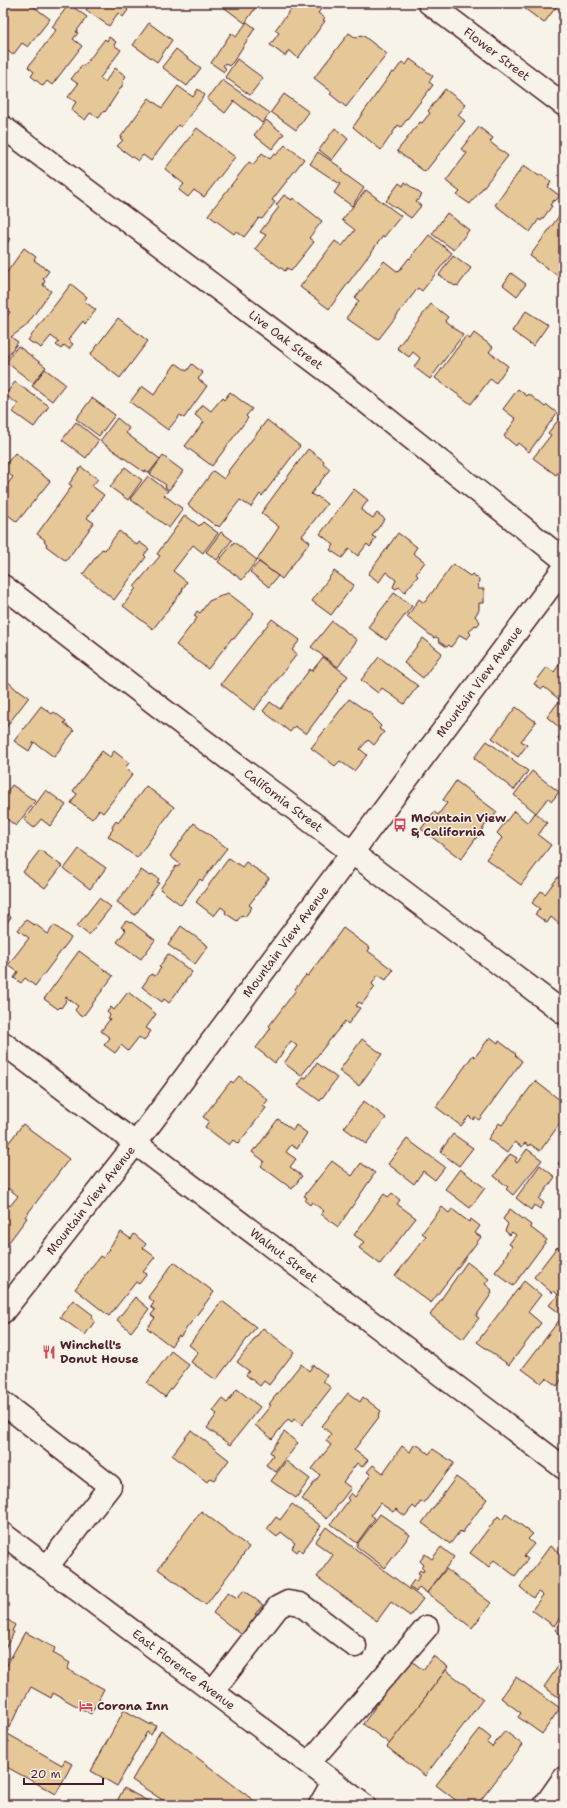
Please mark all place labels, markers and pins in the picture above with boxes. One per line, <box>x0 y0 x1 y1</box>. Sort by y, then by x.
place label: Mountain View & California <box>411 810 506 840</box>
bus stop icon: Mountain View & California <box>392 817 408 833</box>
place label: Winchell's Donut House <box>60 1337 139 1367</box>
restaurant icon: Winchell's Donut House <box>41 1344 57 1360</box>
hotel icon: Corona Inn <box>78 1698 94 1714</box>
place label: Corona Inn <box>97 1698 168 1714</box>

